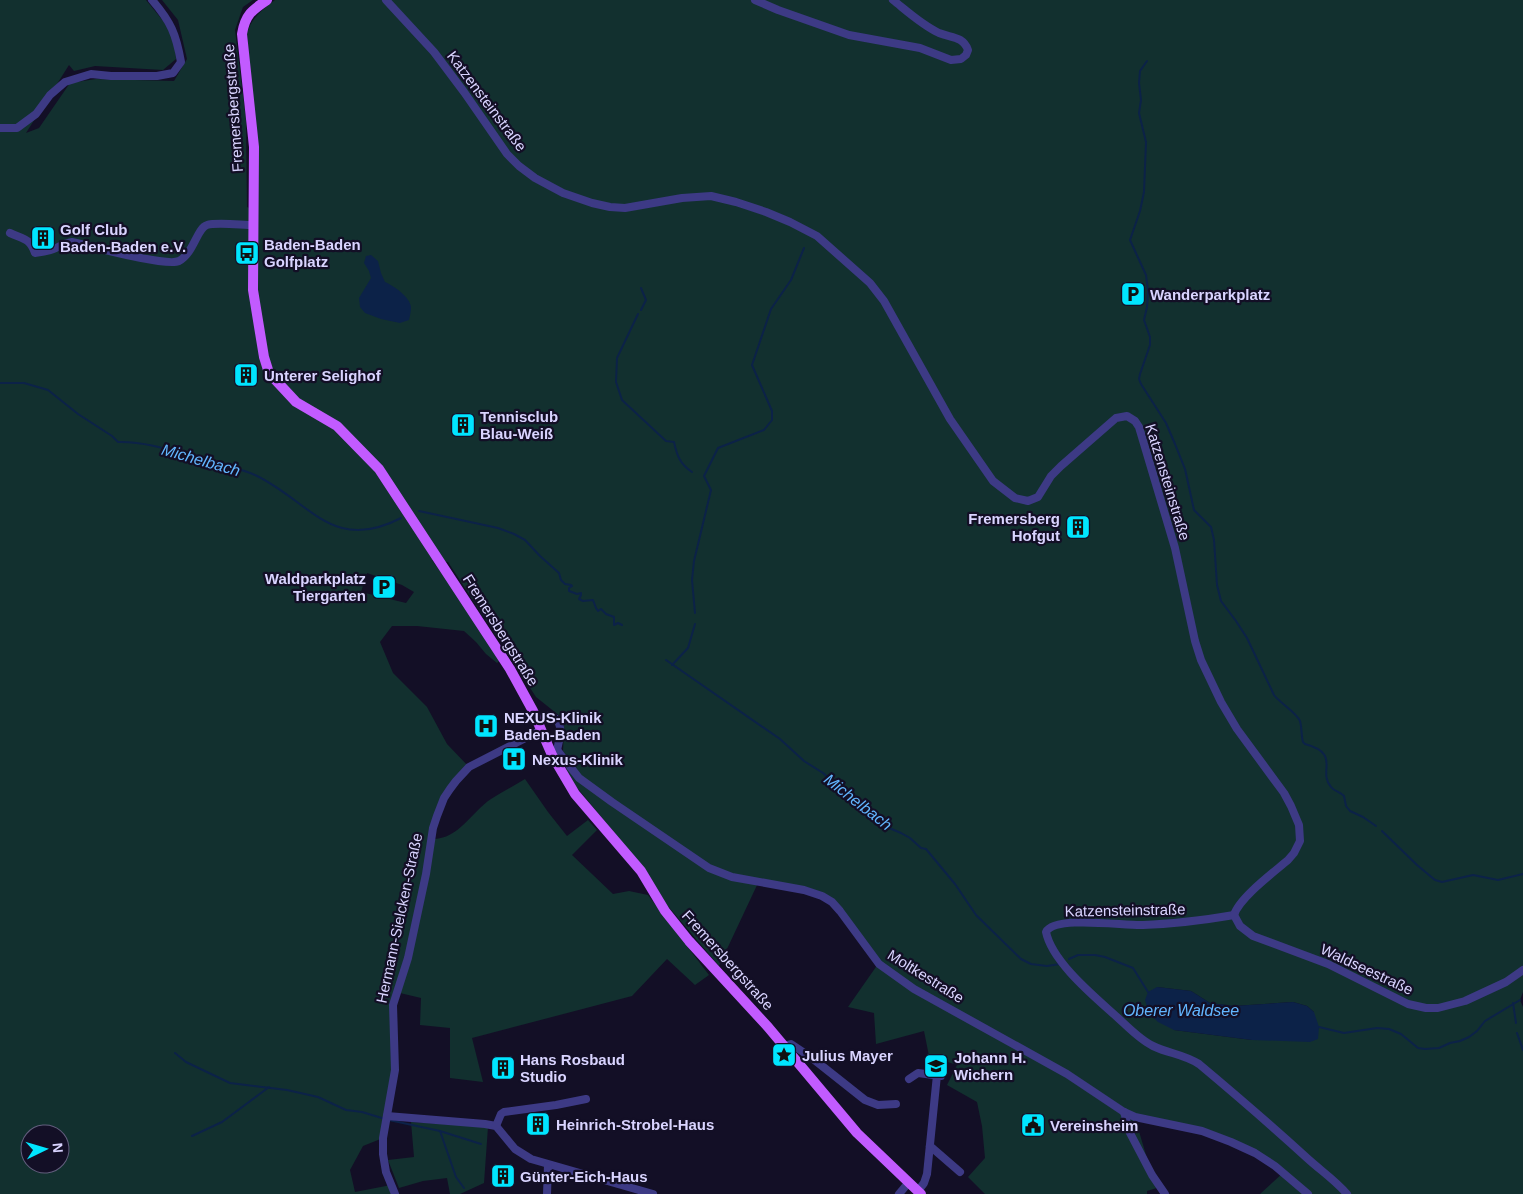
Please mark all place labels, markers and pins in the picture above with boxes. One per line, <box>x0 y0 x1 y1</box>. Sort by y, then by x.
place label: Golf Club Baden-Baden e.V. <box>60 221 186 255</box>
building icon: Golf Club Baden-Baden e.V. <box>30 225 56 251</box>
place label: Baden-Baden Golfplatz <box>264 236 361 270</box>
bus stop icon: Baden-Baden Golfplatz <box>234 240 260 266</box>
parking icon: Wanderparkplatz <box>1120 281 1146 307</box>
place label: Wanderparkplatz <box>1150 286 1270 303</box>
building icon: Unterer Selighof <box>233 362 259 388</box>
place label: Unterer Selighof <box>264 367 382 384</box>
place label: Tennisclub Blau-Weiß <box>480 408 558 442</box>
building icon: Tennisclub Blau-Weiß <box>450 412 476 438</box>
place label: Fremersberg Hofgut <box>968 510 1060 544</box>
building icon: Fremersberg Hofgut <box>1065 514 1091 540</box>
place label: Waldparkplatz Tiergarten <box>265 570 366 604</box>
parking icon: Waldparkplatz Tiergarten <box>371 574 397 600</box>
place label: NEXUS-Klinik Baden-Baden <box>504 709 602 743</box>
hospital icon: NEXUS-Klinik Baden-Baden <box>473 713 499 739</box>
hospital icon: Nexus-Klinik <box>501 746 527 772</box>
place label: Nexus-Klinik <box>532 751 624 768</box>
place icon: Julius Mayer <box>771 1042 797 1068</box>
place label: Julius Mayer <box>802 1047 893 1064</box>
place label: Johann H. Wichern <box>954 1049 1027 1083</box>
place label: Hans Rosbaud Studio <box>520 1051 625 1085</box>
school or university icon: Johann H. Wichern <box>923 1053 949 1079</box>
building icon: Hans Rosbaud Studio <box>490 1055 516 1081</box>
building icon: Heinrich-Strobel-Haus <box>525 1111 551 1137</box>
public building icon: Vereinsheim <box>1020 1112 1046 1138</box>
place label: Heinrich-Strobel-Haus <box>556 1116 714 1133</box>
place label: Vereinsheim <box>1050 1117 1138 1134</box>
building icon: Günter-Eich-Haus <box>490 1163 516 1189</box>
place label: Günter-Eich-Haus <box>520 1168 648 1185</box>

